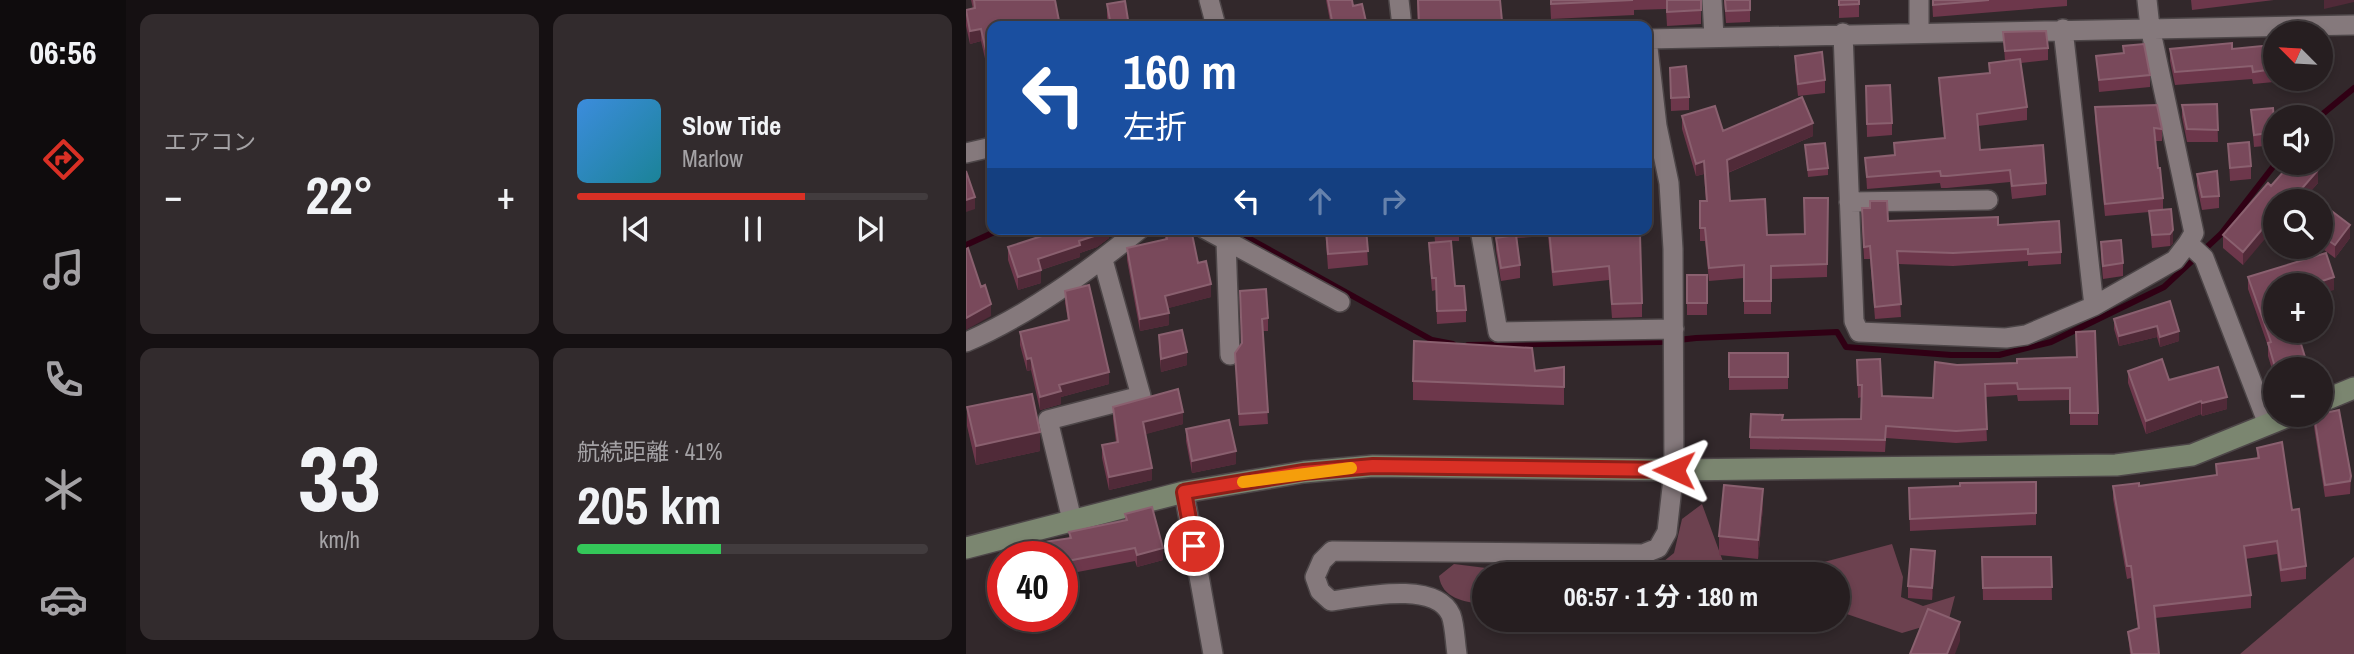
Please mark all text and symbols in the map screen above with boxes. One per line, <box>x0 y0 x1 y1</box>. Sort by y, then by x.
north arrow <box>2263 21 2333 91</box>
map controls <box>2263 21 2333 427</box>
text: 06:56 <box>29 31 97 74</box>
text: 160 m <box>1123 38 1237 104</box>
icon: left <box>1008 49 1099 140</box>
text: 左折 <box>1123 105 1187 148</box>
button: sound <box>2263 105 2333 175</box>
text: Slow Tide <box>682 108 781 143</box>
text: エアコン <box>164 126 256 157</box>
icon: directions <box>39 135 88 184</box>
text: Marlow <box>682 143 743 174</box>
text: 22° <box>305 160 374 230</box>
text: − <box>164 170 182 221</box>
text: + <box>497 170 515 221</box>
icon: left <box>1228 182 1266 220</box>
icon: ahead <box>1301 182 1339 220</box>
icon: right <box>1374 182 1412 220</box>
button: search <box>2263 189 2333 259</box>
icon: previous <box>617 210 655 248</box>
icon: pause <box>734 210 772 248</box>
icon: next <box>851 210 889 248</box>
icon: music <box>39 245 88 294</box>
button: + <box>2263 273 2333 343</box>
icon: phone <box>39 355 88 404</box>
button: − <box>2263 357 2333 427</box>
text: 33 <box>298 417 381 539</box>
position arrow <box>1637 433 1711 507</box>
text: 航続距離 · 41% <box>577 436 722 467</box>
icon: climate <box>39 465 88 514</box>
text: 205 km <box>577 470 722 540</box>
pin <box>1164 516 1224 576</box>
text: km/h <box>319 524 360 555</box>
icon: arrive <box>1175 527 1213 565</box>
speed limit sign: 40 <box>987 541 1078 632</box>
icon: car <box>39 575 88 624</box>
text: 06:57 · 1 分 · 180 m <box>1564 579 1758 614</box>

